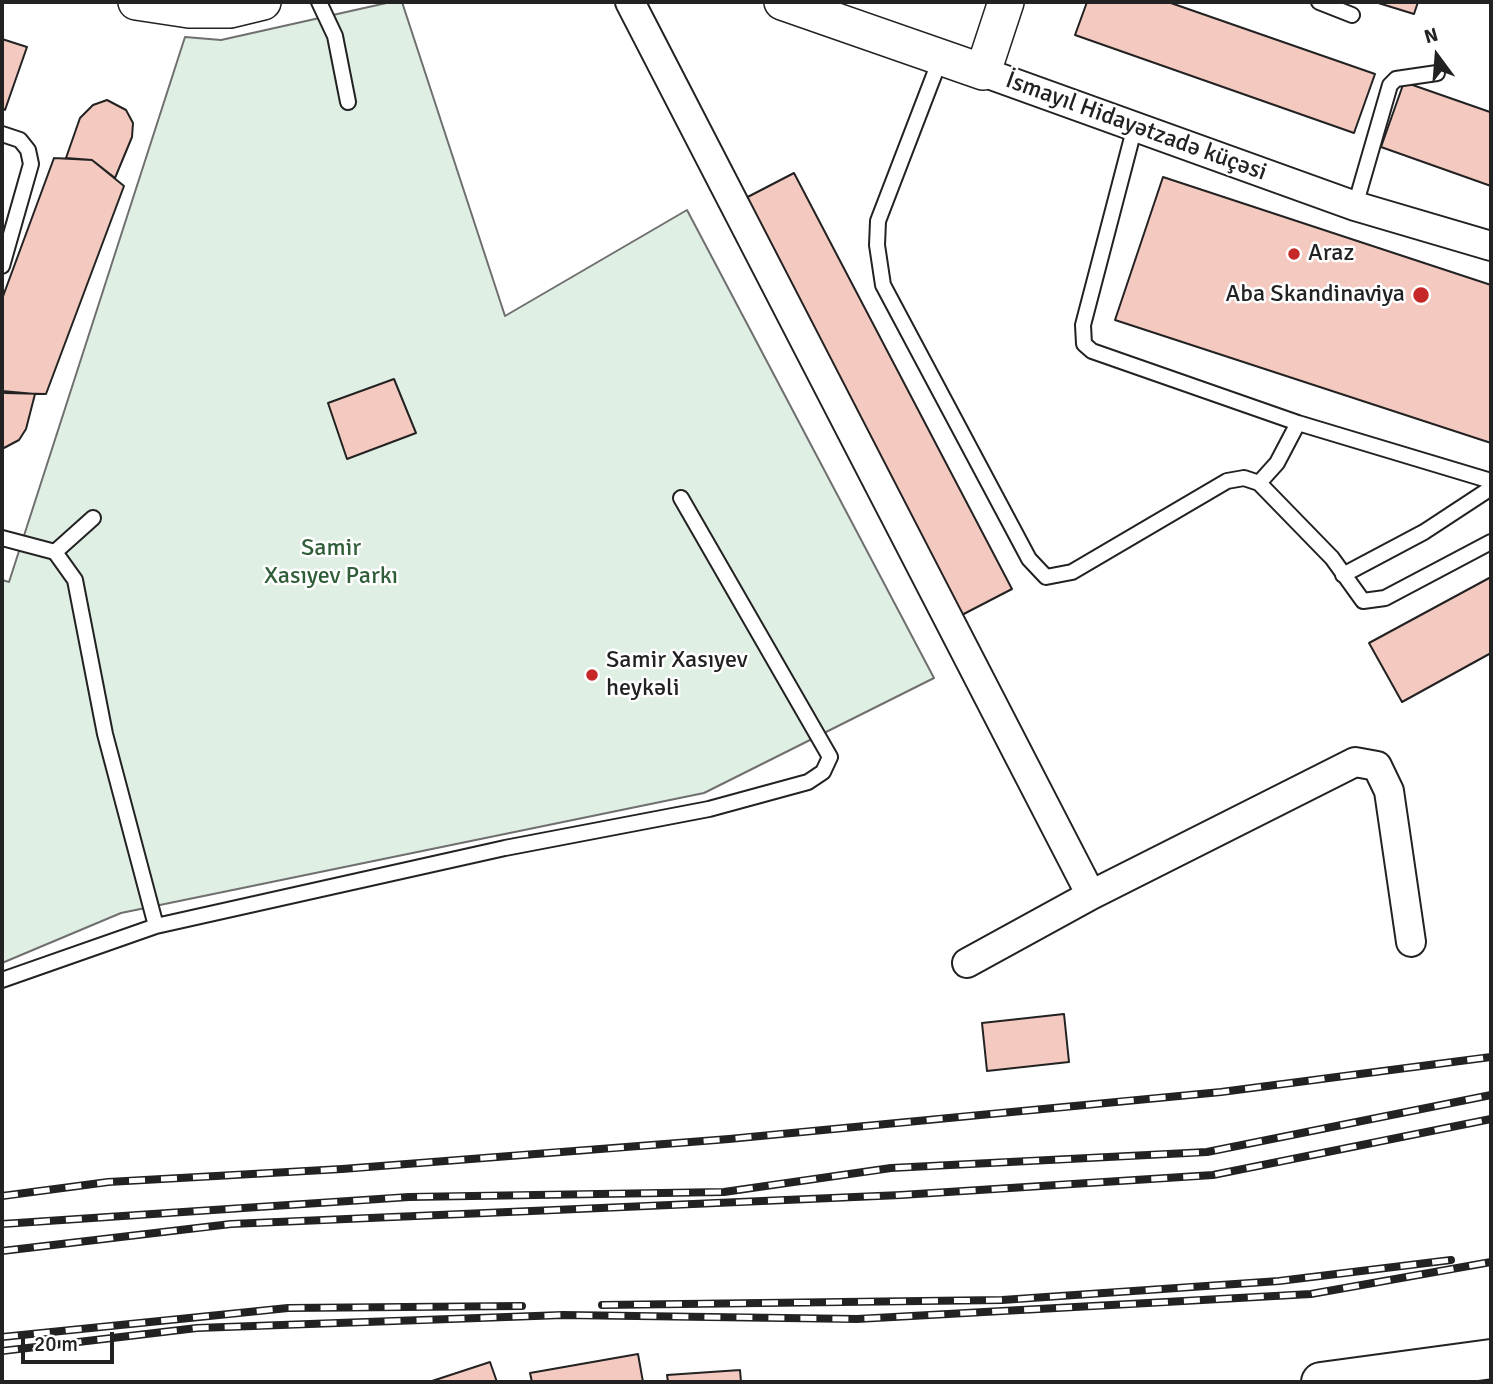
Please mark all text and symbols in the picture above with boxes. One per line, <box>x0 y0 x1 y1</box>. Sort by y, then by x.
north arrow <box>1402 21 1472 91</box>
text: N <box>1422 22 1441 49</box>
street label: İsmayıl Hidayətzadə küçəsi <box>1002 66 1270 188</box>
place label: Araz <box>1308 240 1354 268</box>
marker: Araz <box>1286 246 1302 262</box>
place label: Aba Skandinaviya <box>1226 281 1405 309</box>
marker: Aba Skandinaviya <box>1411 285 1431 305</box>
park label: Samir Xasıyev Parkı <box>264 535 398 591</box>
place label: Samir Xasıyev heykəli <box>606 647 748 703</box>
marker: Samir Xasıyev heykəli <box>584 667 600 683</box>
scale bar <box>24 1318 117 1362</box>
text: 20 m <box>34 1331 78 1357</box>

